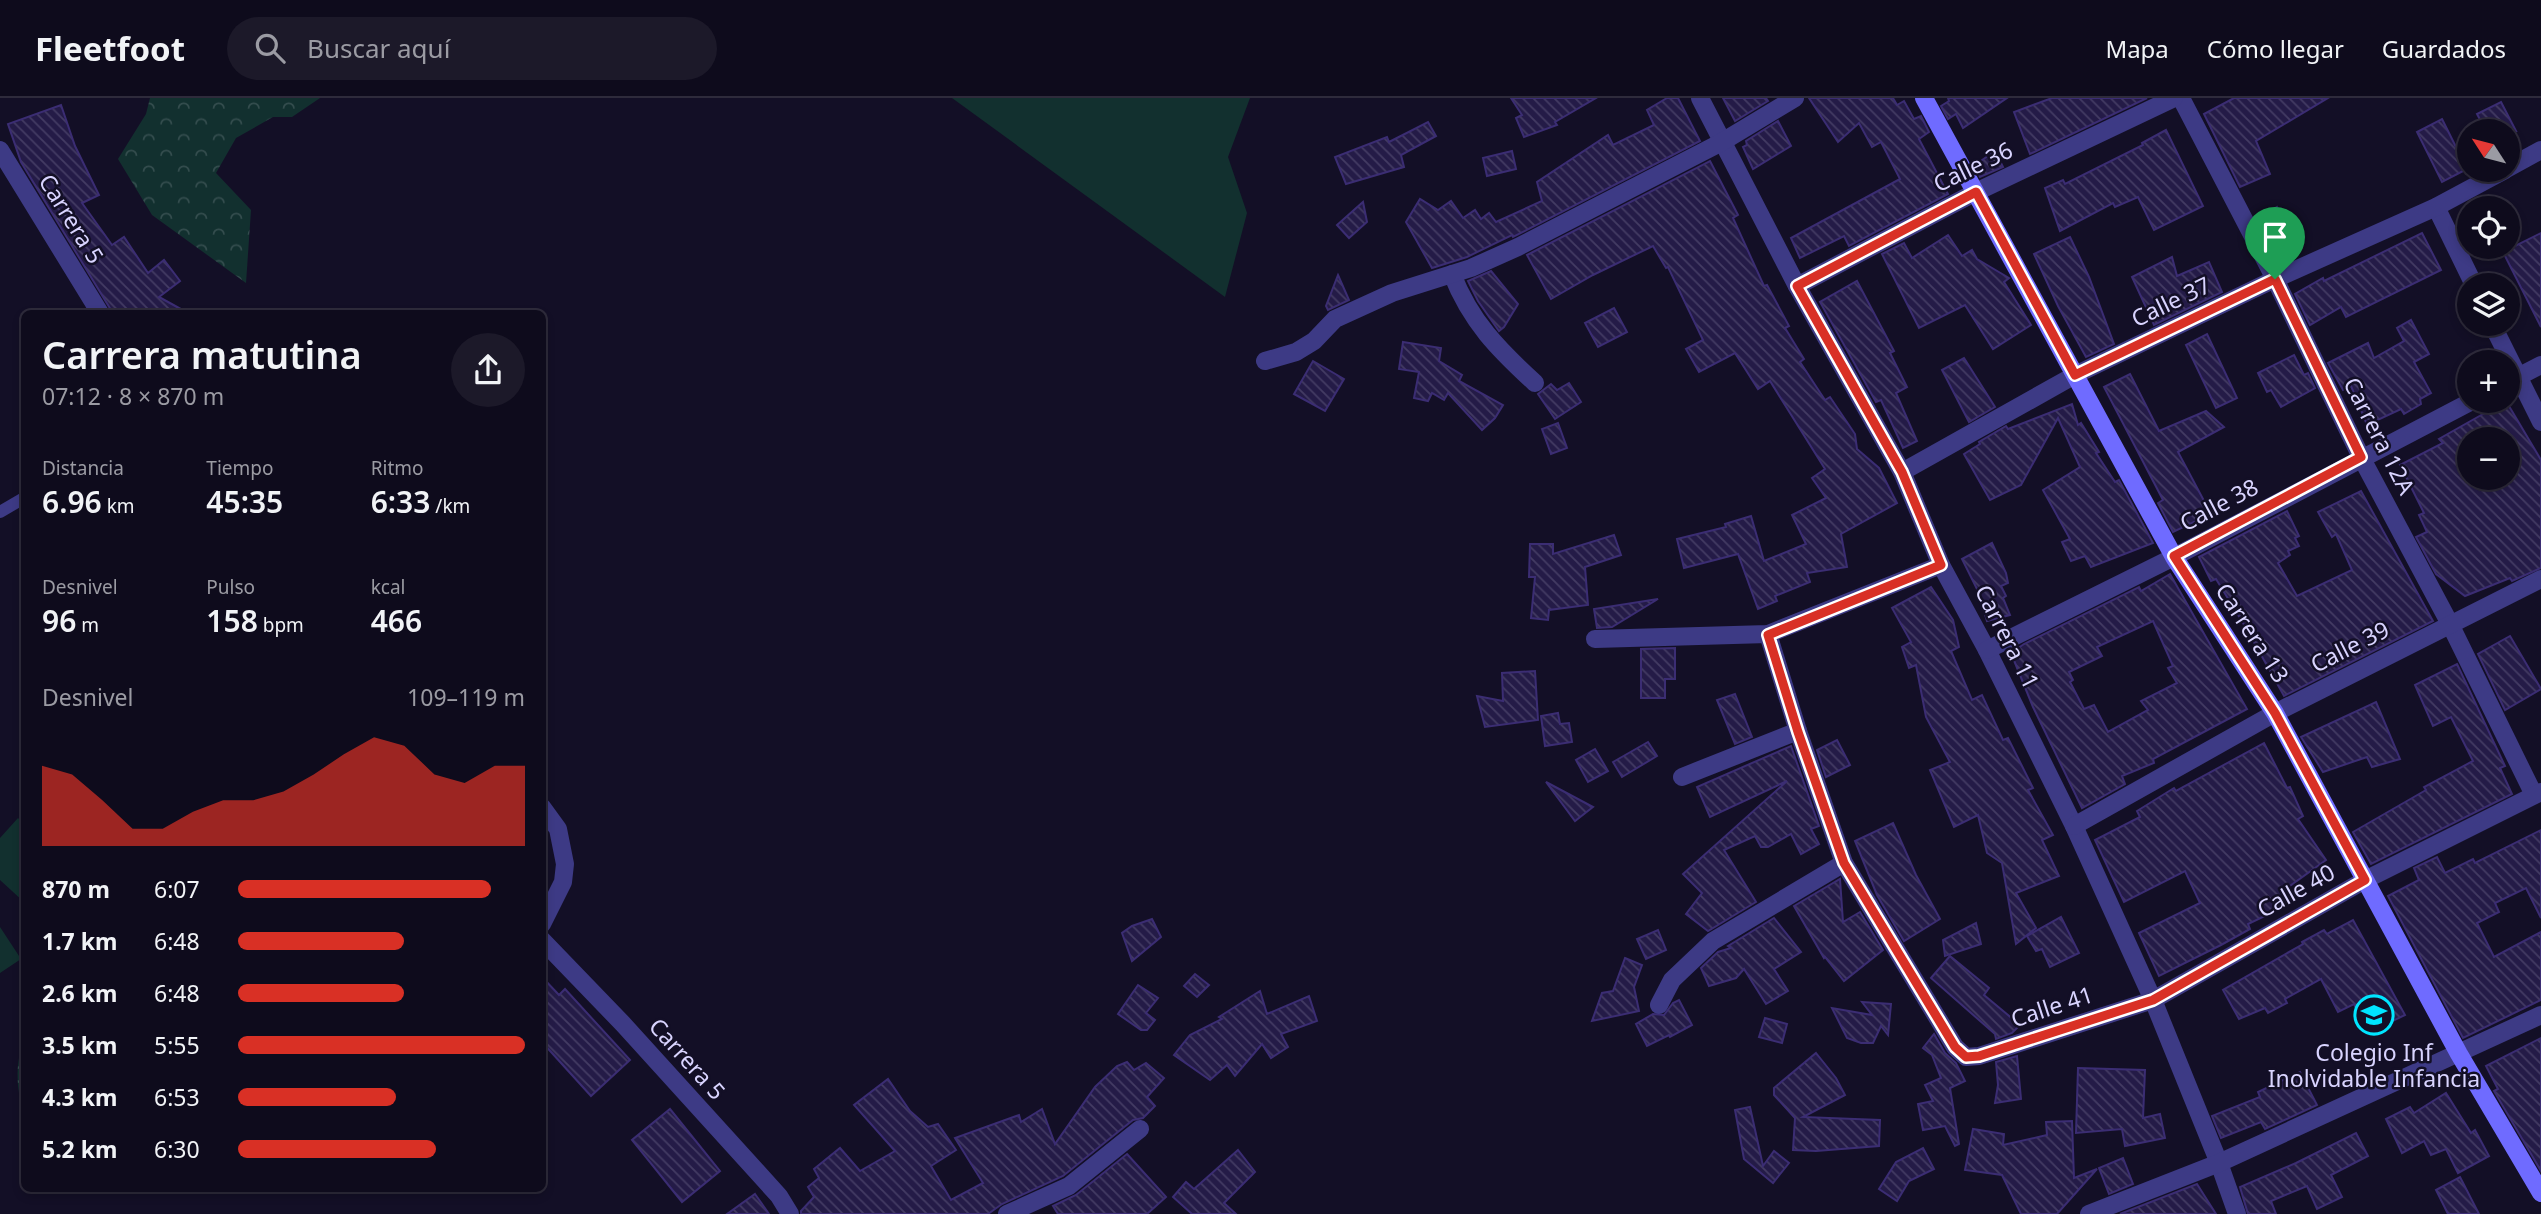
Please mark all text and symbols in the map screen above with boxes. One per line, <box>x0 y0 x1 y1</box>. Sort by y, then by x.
search box <box>227 17 717 80</box>
text: Fleetfoot <box>35 26 185 71</box>
icon: search <box>251 29 289 67</box>
text: Buscar aquí <box>307 30 450 66</box>
text: Mapa <box>2105 32 2169 65</box>
text: Cómo llegar <box>2207 32 2344 65</box>
text: Guardados <box>2382 32 2506 65</box>
north arrow <box>2457 119 2520 182</box>
map controls <box>2457 119 2520 490</box>
street label: Calle 36 <box>1928 133 2018 199</box>
street label: Carrera 5 <box>32 168 112 269</box>
button: locate <box>2457 196 2520 259</box>
pin <box>2245 207 2305 279</box>
icon: arrive <box>2256 218 2294 256</box>
street label: Calle 37 <box>2126 268 2216 334</box>
button: layers <box>2457 273 2520 336</box>
text: Carrera matutina <box>42 328 362 380</box>
button: share <box>451 333 525 407</box>
button: + <box>2457 350 2520 413</box>
street label: Carrera 12A <box>2337 371 2423 500</box>
text: 07:12 · 8 × 870 m <box>42 380 224 412</box>
button: − <box>2457 427 2520 490</box>
text: Distancia <box>42 455 124 481</box>
text: Tiempo <box>206 455 273 481</box>
text: Ritmo <box>371 455 424 481</box>
street label: Calle 38 <box>2174 470 2263 538</box>
text: 6.96 <box>42 481 102 522</box>
text: 45:35 <box>206 481 283 522</box>
text: 6:33 <box>371 481 430 522</box>
text: km <box>102 493 135 519</box>
text: /km <box>430 493 470 519</box>
text: Desnivel <box>42 574 118 600</box>
text: Pulso <box>206 574 255 600</box>
text: kcal <box>371 574 405 600</box>
street label: Carrera 13 <box>2209 576 2297 689</box>
street label: Carrera 11 <box>1968 579 2048 694</box>
text: 96 <box>42 600 76 641</box>
text: 158 <box>206 600 258 641</box>
text: 466 <box>371 600 422 641</box>
text: m <box>76 612 99 638</box>
text: bpm <box>258 612 304 638</box>
street label: Calle 39 <box>2305 613 2394 680</box>
text: Desnivel <box>42 681 134 713</box>
text: 109–119 m <box>407 681 525 713</box>
street label: Calle 40 <box>2251 856 2340 925</box>
text: 870 m <box>42 873 110 905</box>
text: 6:07 <box>154 873 200 905</box>
text: 1.7 km <box>42 925 117 957</box>
text: 6:48 <box>154 925 200 957</box>
text: 2.6 km <box>42 977 117 1009</box>
text: 6:48 <box>154 977 200 1009</box>
street label: Calle 41 <box>2007 978 2097 1034</box>
school or university icon: Colegio Inf Inolvidable Infancia <box>2353 994 2395 1036</box>
street label: Carrera 5 <box>642 1010 733 1106</box>
text: 3.5 km <box>42 1029 117 1061</box>
text: 5:55 <box>154 1029 200 1061</box>
place label: Colegio Inf Inolvidable Infancia <box>2268 1036 2480 1094</box>
text: 4.3 km <box>42 1081 117 1113</box>
text: 6:53 <box>154 1081 200 1113</box>
text: 5.2 km <box>42 1133 117 1165</box>
text: 6:30 <box>154 1133 200 1165</box>

